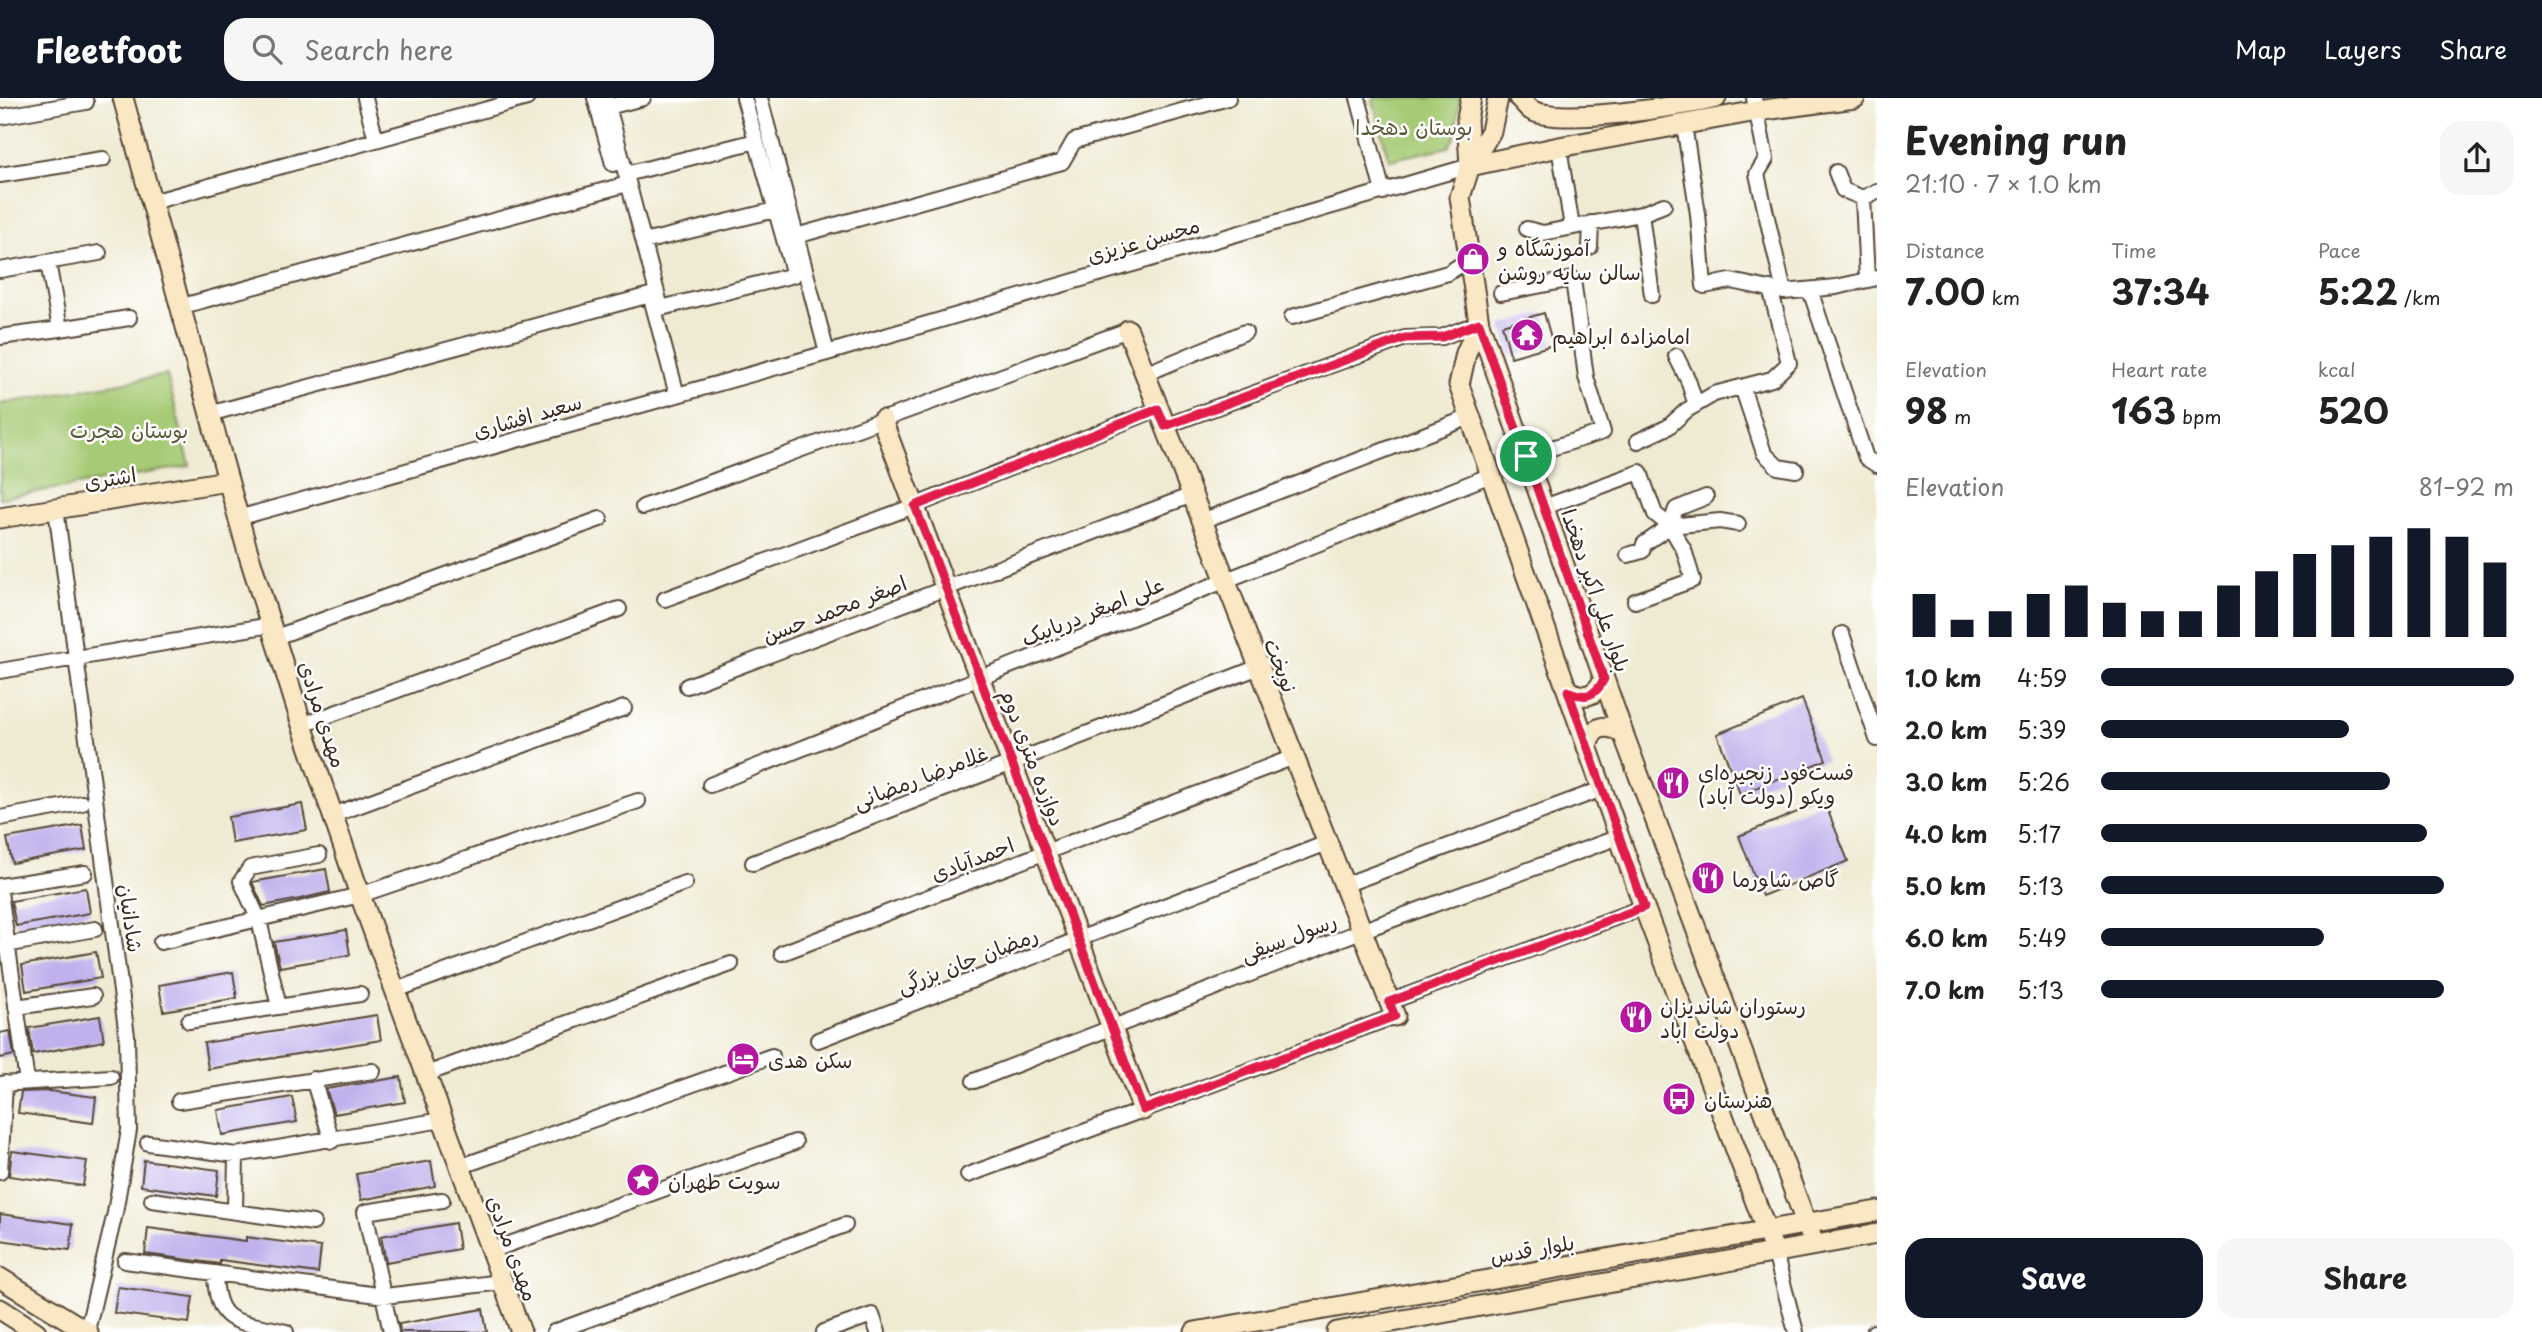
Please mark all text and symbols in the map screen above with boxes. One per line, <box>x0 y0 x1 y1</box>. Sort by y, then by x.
search box <box>224 18 714 81</box>
text: Fleetfoot <box>35 24 182 74</box>
icon: search <box>248 30 286 68</box>
text: Search here <box>304 30 453 69</box>
text: Map <box>2235 31 2286 67</box>
text: Layers <box>2324 31 2401 67</box>
text: Share <box>2439 31 2507 67</box>
park label: بوستان دهخدا <box>1355 110 1473 142</box>
text: Evening run <box>1905 111 2127 168</box>
button: share <box>2440 121 2514 195</box>
text: 21:10 · 7 × 1.0 km <box>1905 166 2102 201</box>
street label: محسن عزیزی <box>1083 208 1203 270</box>
place label: آموزشگاه و سالن سایه روشن <box>1496 231 1641 287</box>
text: Distance <box>1905 236 1985 264</box>
text: Time <box>2111 236 2156 264</box>
text: Pace <box>2318 236 2361 264</box>
shop icon: آموزشگاه و سالن سایه روشن <box>1454 240 1492 278</box>
text: 7.00 <box>1905 264 1985 317</box>
text: 37:34 <box>2111 264 2209 317</box>
text: 5:22 <box>2318 264 2398 317</box>
text: km <box>1985 283 2020 311</box>
text: /km <box>2398 283 2440 311</box>
temple icon: امامزاده ابراهیم <box>1508 316 1546 354</box>
place label: امامزاده ابراهیم <box>1552 319 1690 353</box>
text: Elevation <box>1905 355 1987 383</box>
text: Heart rate <box>2111 355 2207 383</box>
text: kcal <box>2318 355 2356 383</box>
text: 98 <box>1905 383 1948 436</box>
text: 163 <box>2111 383 2176 436</box>
text: 520 <box>2318 383 2389 436</box>
street label: سعید افشاری <box>469 384 585 446</box>
text: m <box>1948 402 1971 430</box>
text: bpm <box>2176 402 2222 430</box>
park label: بوستان هجرت <box>70 413 188 445</box>
pin <box>1496 426 1556 486</box>
icon: arrive <box>1507 437 1545 475</box>
street label: اشتری <box>82 457 138 497</box>
text: Elevation <box>1905 469 2004 504</box>
text: 81–92 m <box>2419 469 2514 504</box>
street label: بلوار علی اکبر دهخدا <box>1554 504 1640 676</box>
street label: اصغر محمد حسن <box>757 566 911 650</box>
street label: علی اصغر دریابیک <box>1016 567 1168 653</box>
street label: نوبخت <box>1257 633 1307 697</box>
street label: مهدی مرادی <box>292 656 356 772</box>
text: 1.0 km <box>1905 660 1982 695</box>
text: 4:59 <box>2017 660 2067 695</box>
street label: دوازده متری دوم <box>991 684 1075 831</box>
text: 2.0 km <box>1905 712 1987 747</box>
text: 5:39 <box>2017 712 2067 747</box>
street label: غلامرضا رمضانی <box>848 736 992 816</box>
place label: فست‌فود زنجیره‌ای ویکو (دولت آباد) <box>1698 755 1854 811</box>
restaurant icon: فست‌فود زنجیره‌ای ویکو (دولت آباد) <box>1654 764 1692 802</box>
text: 3.0 km <box>1905 764 1987 799</box>
text: 5:26 <box>2017 764 2070 799</box>
text: 4.0 km <box>1905 816 1988 851</box>
text: 5:17 <box>2017 816 2061 851</box>
street label: احمدآبادی <box>926 827 1018 889</box>
restaurant icon: گاص شاورما <box>1689 859 1727 897</box>
place label: گاص شاورما <box>1732 862 1839 894</box>
text: 5.0 km <box>1905 868 1986 903</box>
text: 5:13 <box>2017 868 2064 903</box>
street label: شادانیان <box>111 882 153 954</box>
street label: رسول سیفی <box>1235 903 1341 969</box>
street label: رمضان جان بزرگی <box>892 917 1042 1001</box>
text: 6.0 km <box>1905 920 1988 955</box>
text: 5:49 <box>2017 920 2067 955</box>
text: 7.0 km <box>1905 972 1985 1007</box>
text: 5:13 <box>2017 972 2064 1007</box>
place label: رستوران شاندیزان دولت اباد <box>1660 989 1806 1045</box>
restaurant icon: رستوران شاندیزان دولت اباد <box>1617 998 1655 1036</box>
hotel icon: سكن هدى <box>724 1040 762 1078</box>
place label: سكن هدى <box>768 1043 853 1075</box>
bus stop icon: هنرستان <box>1660 1080 1698 1118</box>
place label: هنرستان <box>1704 1083 1772 1115</box>
place icon: سويت طهران <box>624 1161 662 1199</box>
place label: سويت طهران <box>668 1164 781 1196</box>
street label: مهدی مرادی <box>480 1191 548 1305</box>
street label: بلوار قدس <box>1487 1225 1577 1271</box>
button: Save <box>1905 1238 2203 1318</box>
button: Share <box>2217 1238 2514 1318</box>

